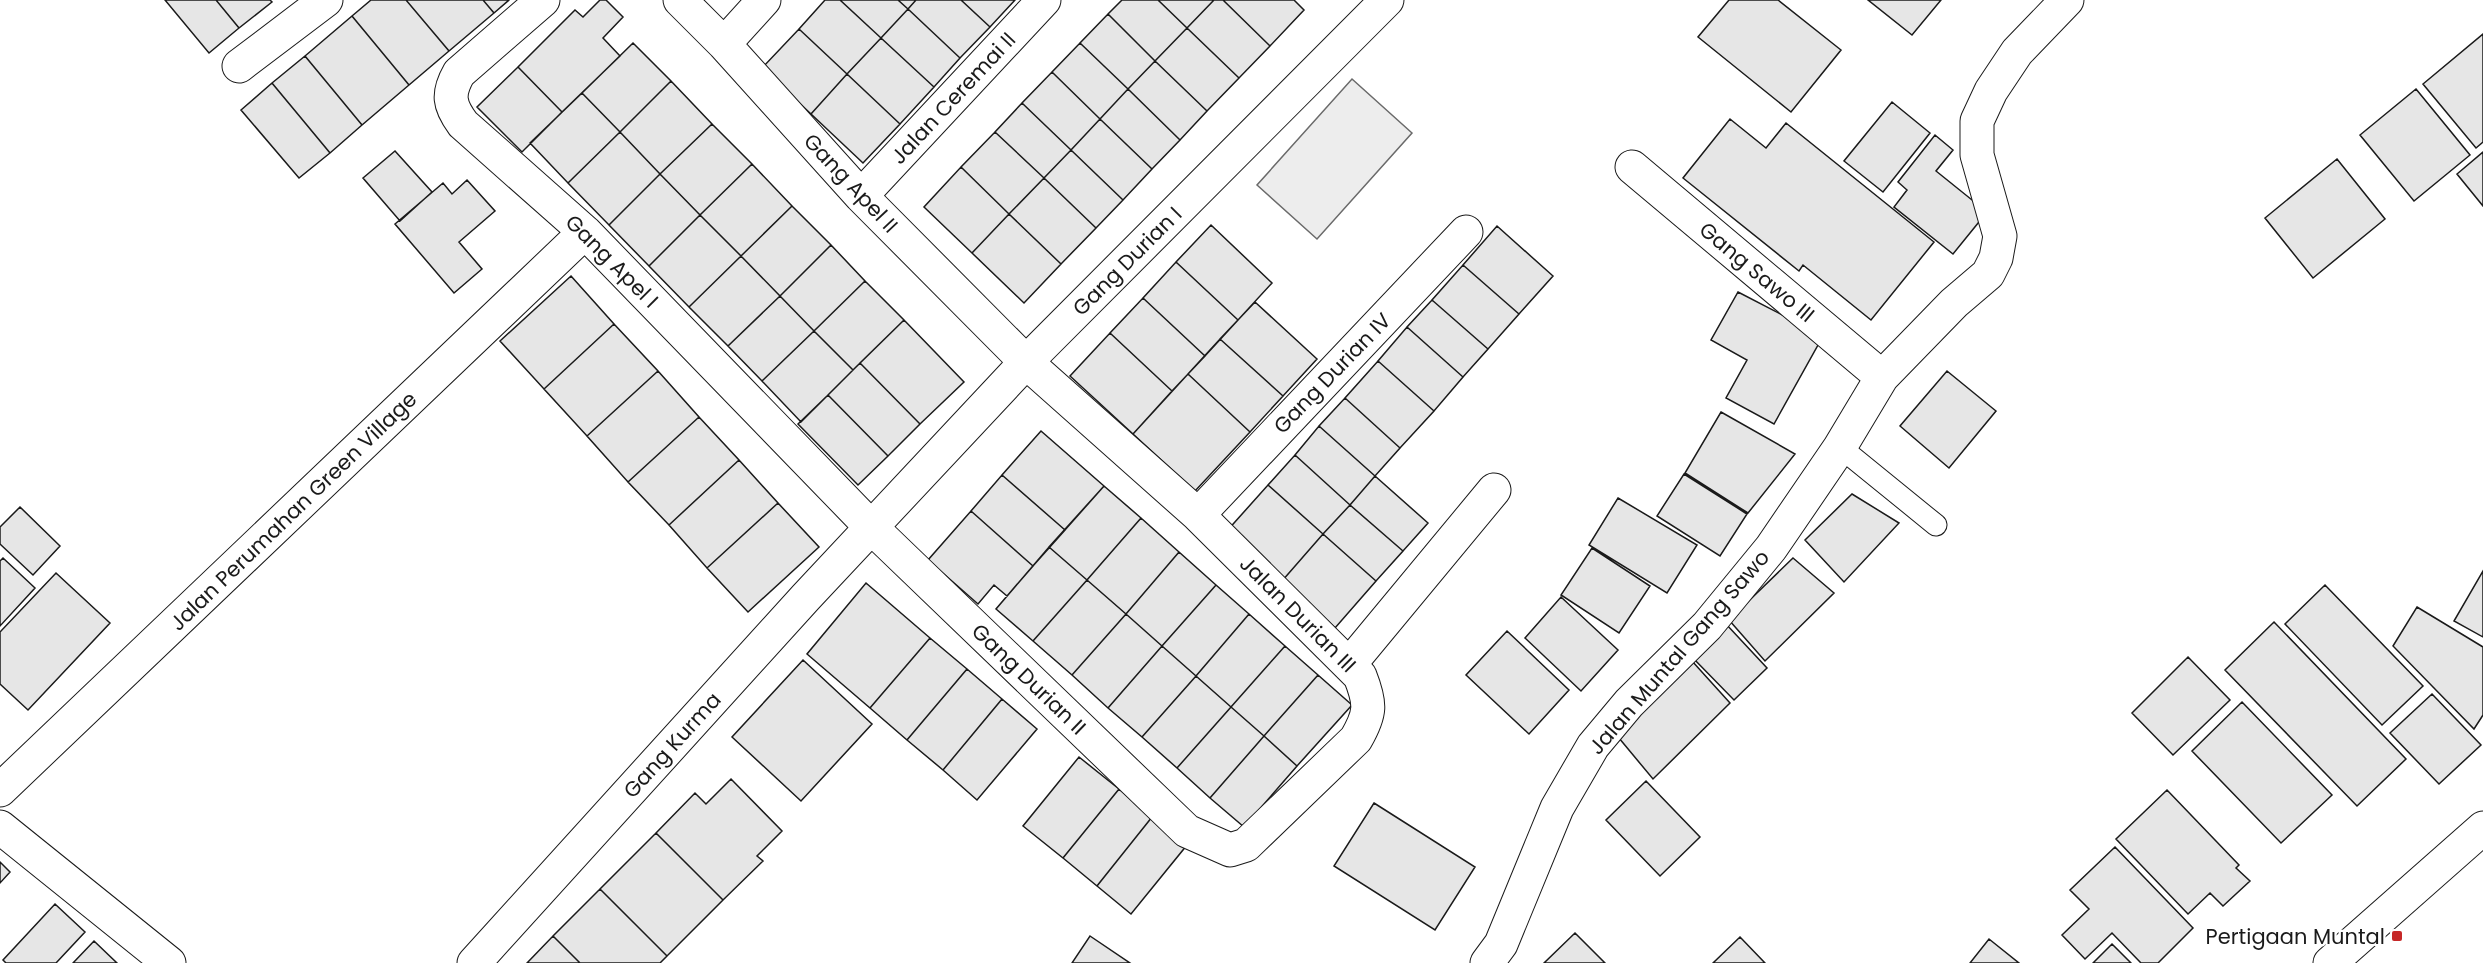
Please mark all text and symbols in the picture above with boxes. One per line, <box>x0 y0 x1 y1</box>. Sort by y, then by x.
street label: Jalan Ceremai II <box>884 26 1022 170</box>
street label: Gang Apel II <box>797 127 905 239</box>
street label: Gang Durian I <box>1066 200 1188 322</box>
street label: Gang Apel I <box>559 208 665 314</box>
street label: Gang Sawo III <box>1693 215 1821 329</box>
street label: Gang Durian IV <box>1267 306 1397 440</box>
street label: Jalan Perumahan Green Village <box>163 385 423 637</box>
street label: Jalan Muntal Gang Sawo <box>1582 544 1776 760</box>
street label: Jalan Durian III <box>1233 549 1363 679</box>
street label: Gang Durian II <box>965 617 1093 741</box>
street label: Gang Kurma <box>617 686 727 804</box>
place label: Pertigaan Muntal <box>2206 922 2385 951</box>
marker: Pertigaan Muntal <box>2390 929 2404 943</box>

